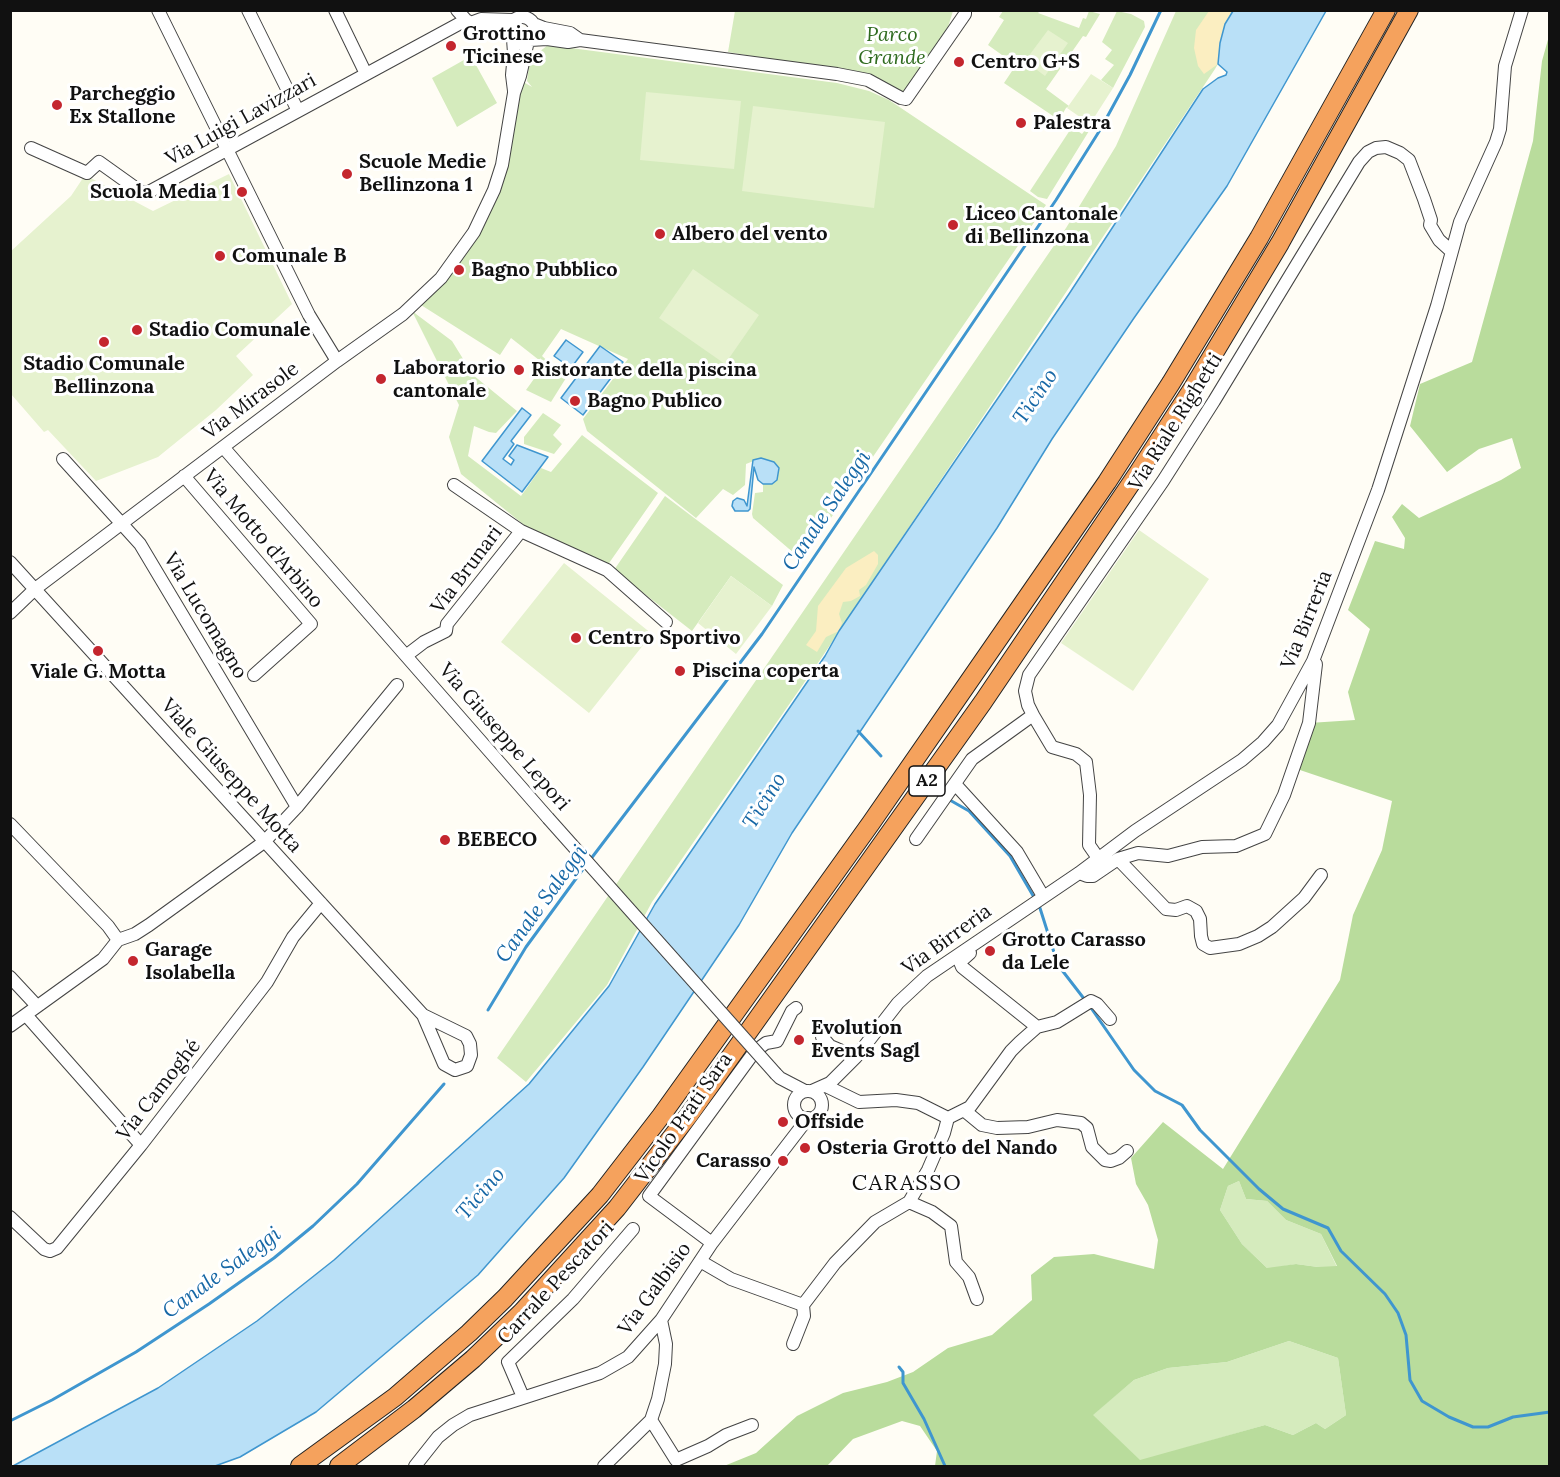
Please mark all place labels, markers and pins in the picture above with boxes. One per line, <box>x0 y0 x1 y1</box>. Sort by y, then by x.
place label: Grottino Ticinese <box>463 22 546 69</box>
marker: Grottino Ticinese <box>444 39 458 53</box>
place label: Centro G+S <box>971 50 1080 74</box>
marker: Centro G+S <box>952 55 966 69</box>
place label: Parcheggio Ex Stallone <box>69 82 176 129</box>
marker: Parcheggio Ex Stallone <box>50 98 64 112</box>
place label: Palestra <box>1033 111 1111 135</box>
marker: Palestra <box>1014 116 1028 130</box>
place label: Scuole Medie Bellinzona 1 <box>359 150 486 197</box>
marker: Scuole Medie Bellinzona 1 <box>340 167 354 181</box>
place label: Scuola Media 1 <box>90 180 230 204</box>
marker: Scuola Media 1 <box>235 185 249 199</box>
place label: Liceo Cantonale di Bellinzona <box>965 202 1118 249</box>
marker: Liceo Cantonale di Bellinzona <box>946 218 960 232</box>
place label: Albero del vento <box>672 222 828 246</box>
marker: Albero del vento <box>653 227 667 241</box>
place label: Comunale B <box>232 244 346 268</box>
marker: Comunale B <box>213 249 227 263</box>
place label: Bagno Pubblico <box>471 258 618 282</box>
marker: Bagno Pubblico <box>452 263 466 277</box>
place label: Stadio Comunale <box>149 318 311 342</box>
marker: Stadio Comunale <box>130 323 144 337</box>
marker: Stadio Comunale Bellinzona <box>97 335 111 349</box>
place label: Stadio Comunale Bellinzona <box>23 352 185 399</box>
place label: Laboratorio cantonale <box>393 356 505 403</box>
place label: Ristorante della piscina <box>531 358 757 382</box>
marker: Ristorante della piscina <box>512 363 526 377</box>
marker: Laboratorio cantonale <box>374 372 388 386</box>
place label: Bagno Publico <box>587 389 722 413</box>
marker: Bagno Publico <box>568 394 582 408</box>
place label: Centro Sportivo <box>588 626 741 650</box>
marker: Centro Sportivo <box>569 631 583 645</box>
marker: Viale G. Motta <box>91 644 105 658</box>
place label: Piscina coperta <box>692 659 839 683</box>
place label: Viale G. Motta <box>30 660 166 684</box>
marker: Piscina coperta <box>673 664 687 678</box>
place label: BEBECO <box>457 828 537 852</box>
marker: BEBECO <box>438 833 452 847</box>
place label: Grotto Carasso da Lele <box>1002 928 1146 975</box>
place label: Garage Isolabella <box>145 938 235 985</box>
marker: Grotto Carasso da Lele <box>983 944 997 958</box>
marker: Garage Isolabella <box>126 954 140 968</box>
place label: Evolution Events Sagl <box>811 1016 920 1063</box>
marker: Evolution Events Sagl <box>792 1033 806 1047</box>
place label: Offside <box>795 1110 864 1134</box>
marker: Offside <box>776 1115 790 1129</box>
place label: Osteria Grotto del Nando <box>817 1136 1057 1160</box>
marker: Osteria Grotto del Nando <box>798 1141 812 1155</box>
place label: Carasso <box>696 1149 771 1173</box>
marker: Carasso <box>776 1154 790 1168</box>

